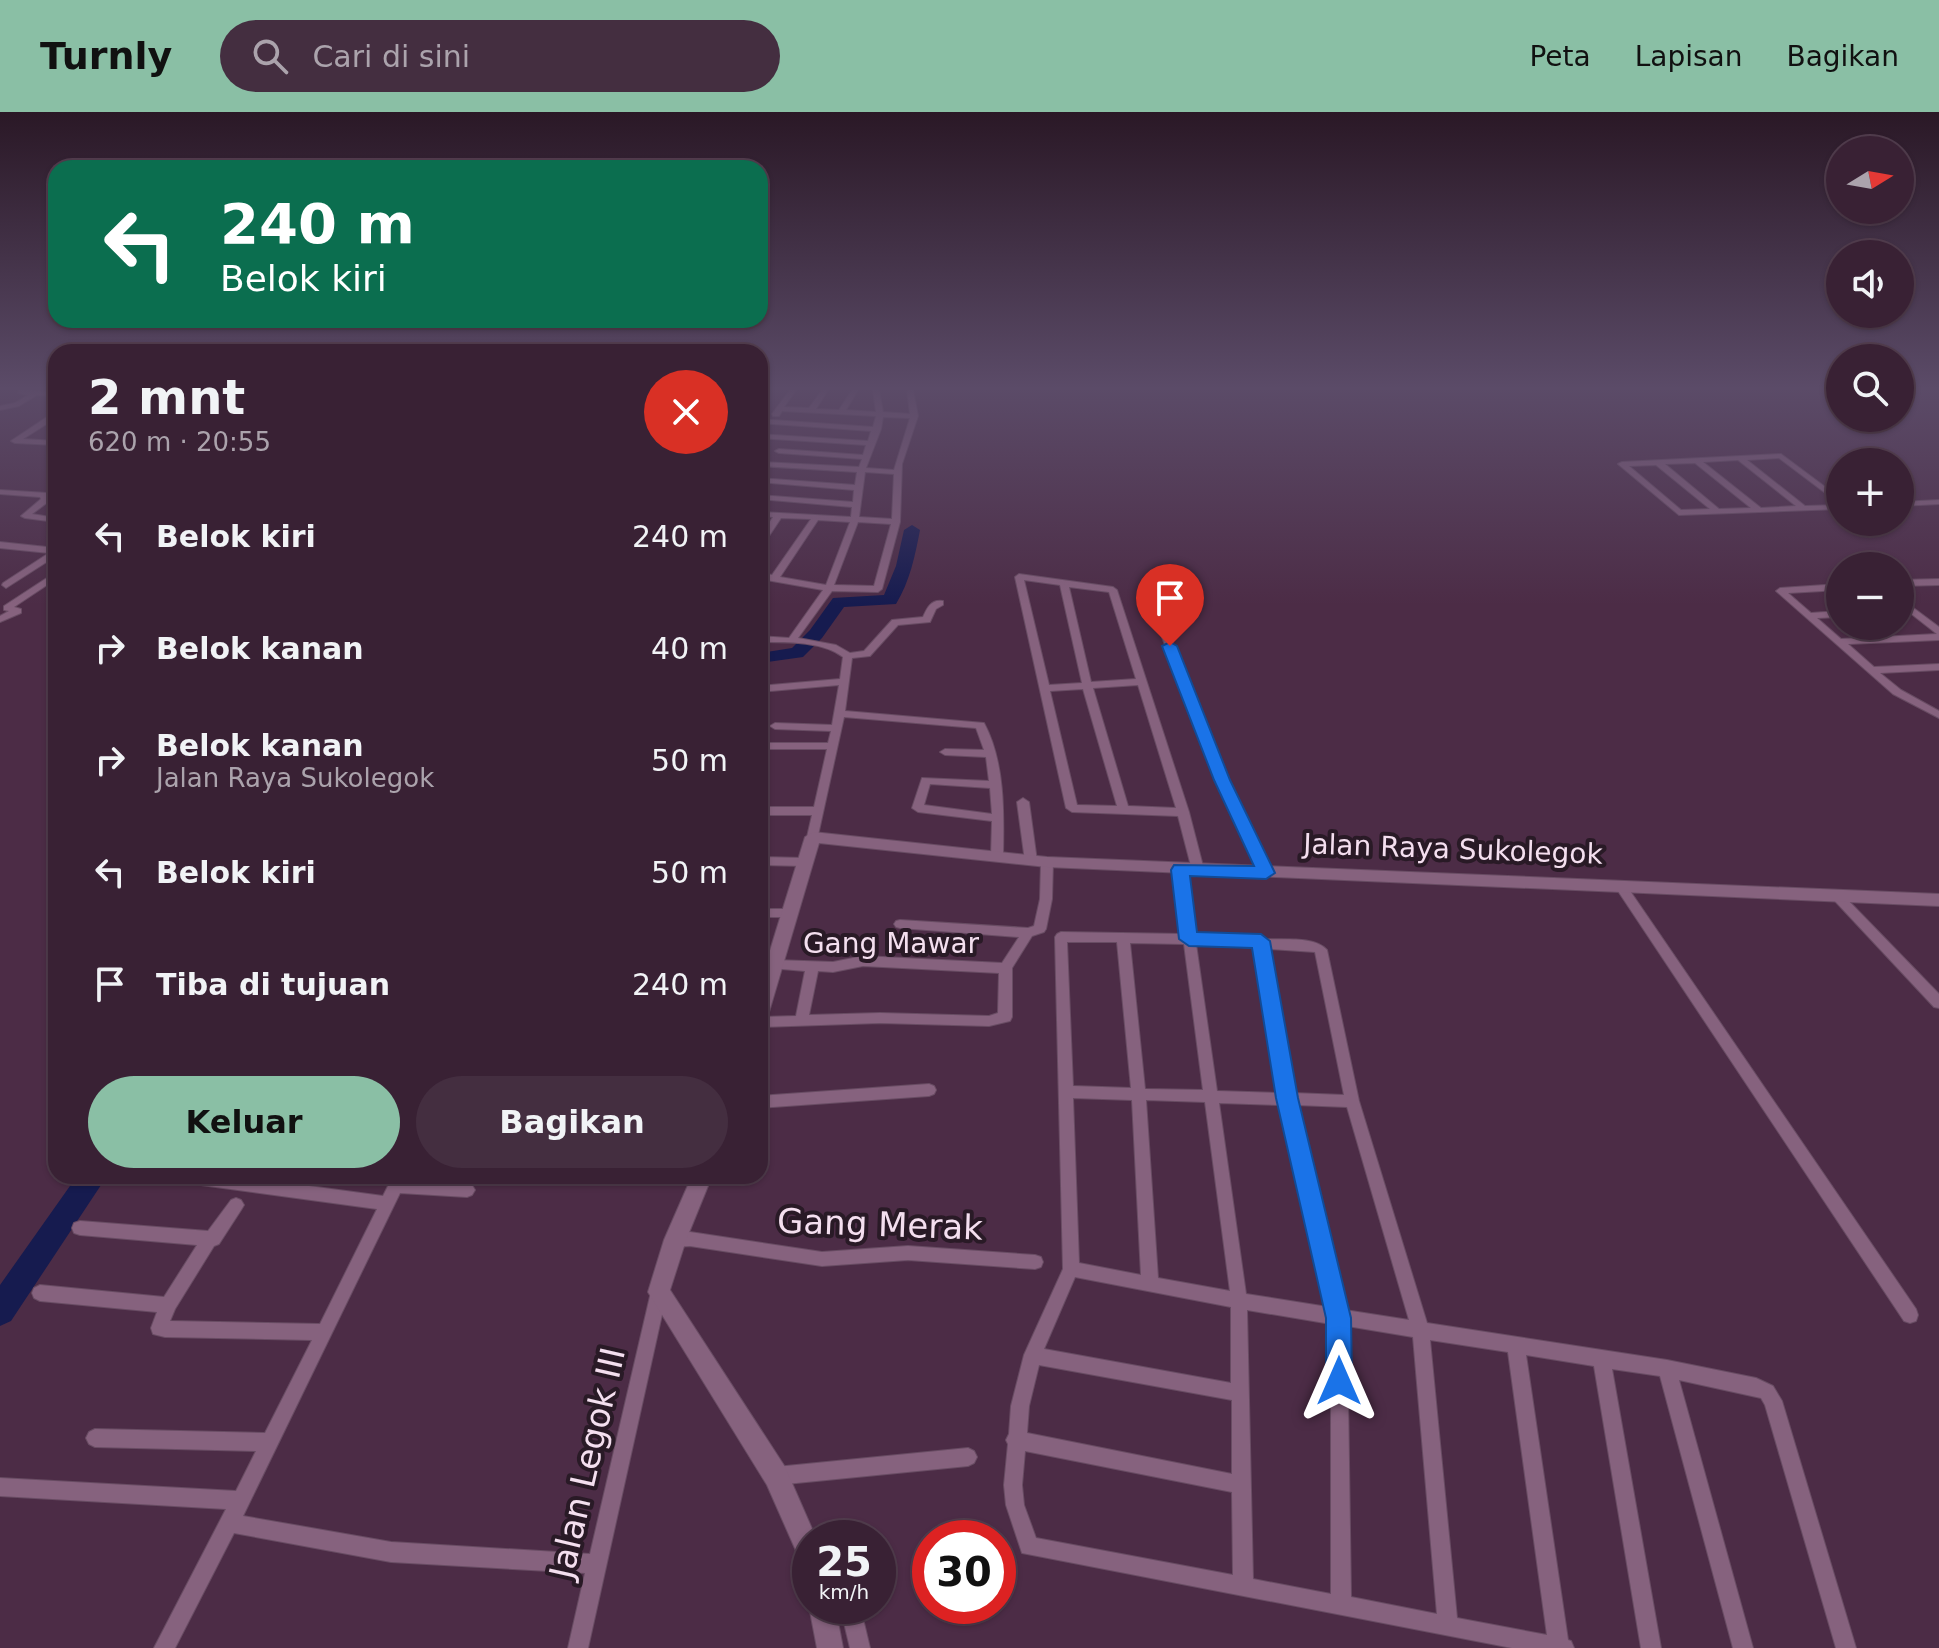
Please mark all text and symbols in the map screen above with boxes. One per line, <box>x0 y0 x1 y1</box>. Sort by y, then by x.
search box <box>220 20 780 92</box>
text: Turnly <box>40 34 172 78</box>
icon: search <box>248 34 292 78</box>
text: Cari di sini <box>312 39 470 74</box>
text: Peta <box>1529 40 1591 73</box>
text: Lapisan <box>1635 40 1742 73</box>
text: Bagikan <box>1786 40 1899 73</box>
north arrow <box>1826 136 1914 224</box>
map controls <box>1826 136 1914 640</box>
text: 240 m <box>220 191 415 256</box>
icon: left <box>88 192 192 296</box>
button: sound <box>1826 240 1914 328</box>
text: Belok kiri <box>220 258 387 299</box>
button: search <box>1826 344 1914 432</box>
text: 2 mnt <box>88 369 245 425</box>
button: close <box>644 370 728 454</box>
text: 620 m · 20:55 <box>88 427 271 457</box>
button: + <box>1826 448 1914 536</box>
icon: left <box>88 514 132 558</box>
text: Belok kiri <box>156 519 316 554</box>
text: 240 m <box>632 519 728 554</box>
button: − <box>1826 552 1914 640</box>
pin <box>1136 564 1204 646</box>
icon: arrive <box>1148 576 1192 620</box>
icon: right <box>88 626 132 670</box>
text: Belok kanan <box>156 631 364 666</box>
text: 40 m <box>651 631 728 666</box>
text: Belok kanan <box>156 728 364 763</box>
icon: right <box>88 738 132 782</box>
text: 50 m <box>651 743 728 778</box>
text: Jalan Raya Sukolegok <box>156 763 434 793</box>
street label: Jalan Raya Sukolegok <box>1301 827 1604 871</box>
icon: left <box>88 850 132 894</box>
text: Belok kiri <box>156 855 316 890</box>
text: 50 m <box>651 855 728 890</box>
street label: Gang Mawar <box>803 927 980 960</box>
icon: arrive <box>88 962 132 1006</box>
text: Tiba di tujuan <box>156 967 390 1002</box>
text: 240 m <box>632 967 728 1002</box>
button: Keluar <box>88 1076 400 1168</box>
button: Bagikan <box>416 1076 728 1168</box>
street label: Gang Merak <box>776 1200 984 1248</box>
position arrow <box>1297 1339 1381 1423</box>
street label: Jalan Legok III <box>541 1344 633 1584</box>
speed limit sign: 30 <box>912 1520 1016 1624</box>
text: 25 <box>816 1539 872 1585</box>
text: km/h <box>819 1580 869 1604</box>

